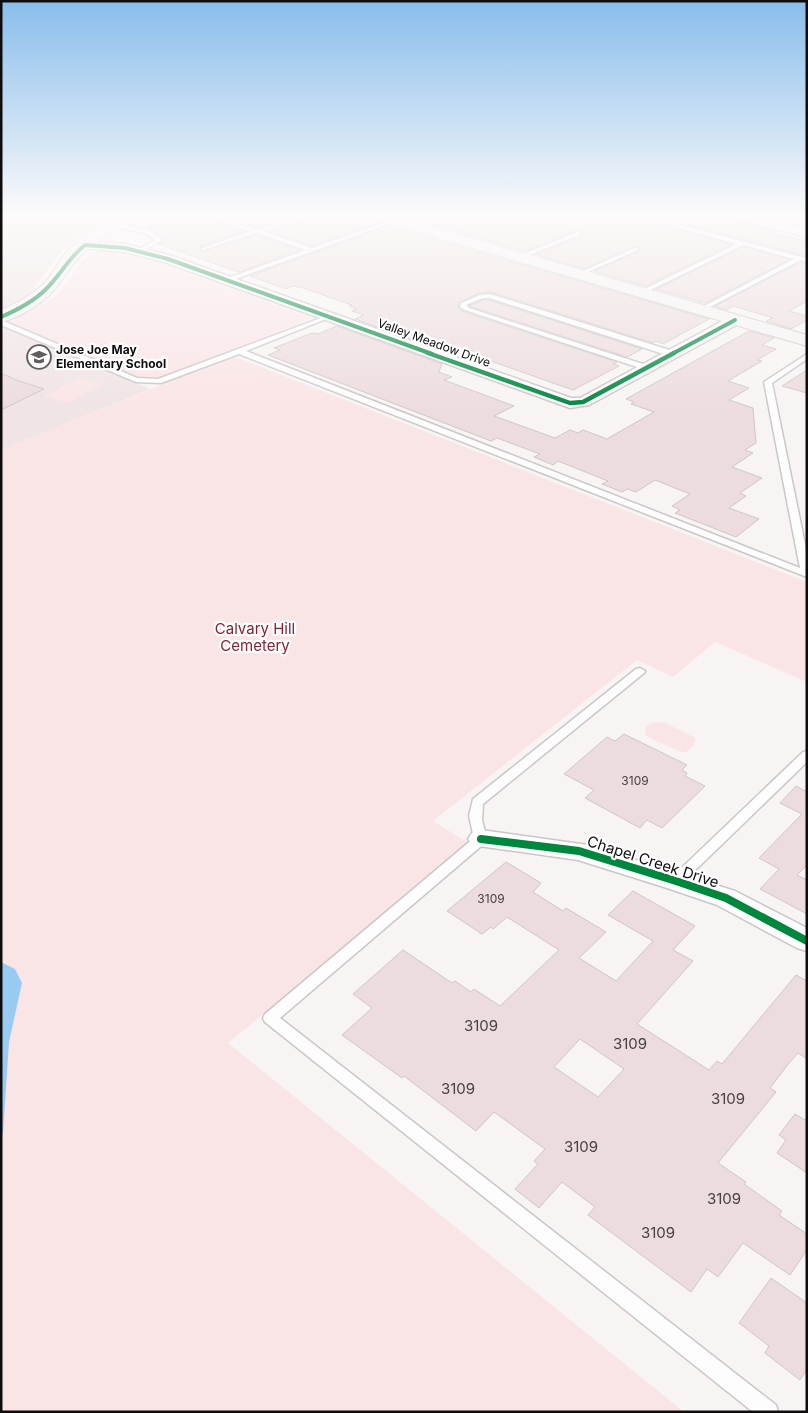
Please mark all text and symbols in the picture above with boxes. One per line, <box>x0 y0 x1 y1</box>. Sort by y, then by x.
street label: Valley Meadow Drive <box>376 315 493 370</box>
place label: Jose Joe May Elementary School <box>56 342 166 371</box>
school or university icon: Jose Joe May Elementary School <box>26 344 52 370</box>
park label: Calvary Hill Cemetery <box>215 619 295 655</box>
house number: 3109 <box>621 773 649 788</box>
street label: Chapel Creek Drive <box>585 831 722 892</box>
house number: 3109 <box>477 891 505 906</box>
house number: 3109 <box>464 1016 498 1035</box>
house number: 3109 <box>613 1034 647 1053</box>
house number: 3109 <box>441 1079 475 1098</box>
house number: 3109 <box>711 1089 745 1108</box>
house number: 3109 <box>564 1137 598 1156</box>
house number: 3109 <box>707 1189 741 1208</box>
house number: 3109 <box>641 1223 675 1242</box>

